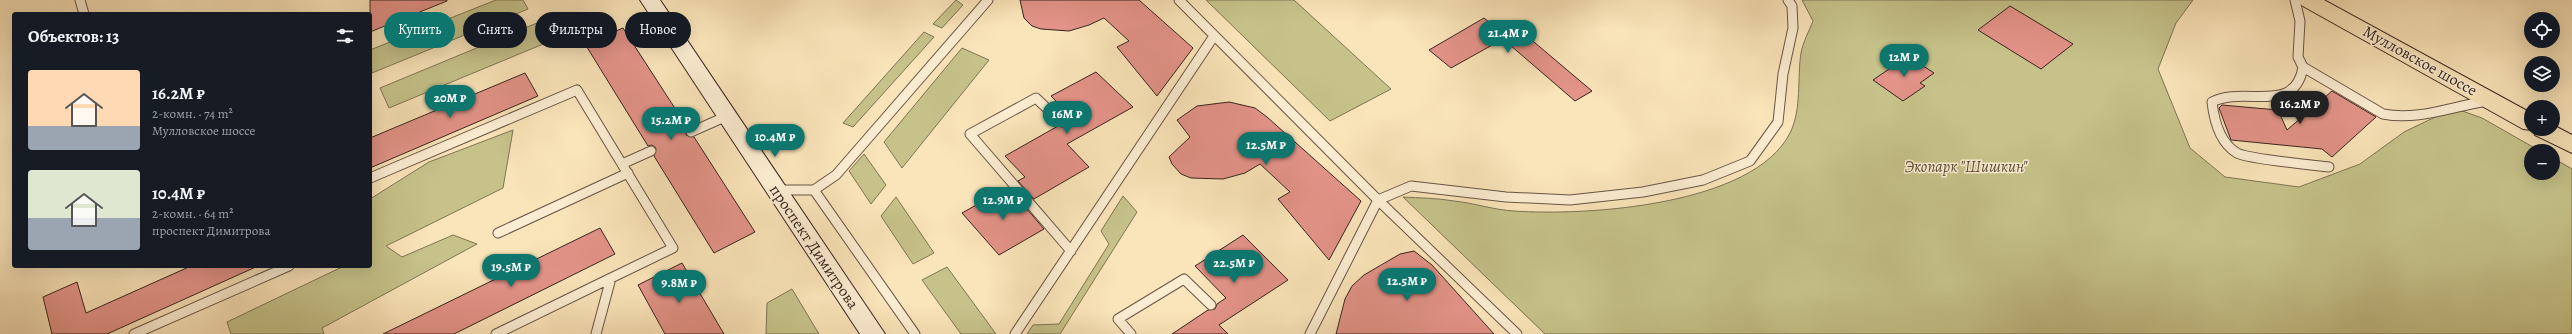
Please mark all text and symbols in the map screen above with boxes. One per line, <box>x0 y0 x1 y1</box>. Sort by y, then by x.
chip: Купить <box>384 12 455 48</box>
chip: Снять <box>463 12 527 48</box>
chip: Фильтры <box>535 12 617 48</box>
chip: Новое <box>625 12 691 48</box>
map controls <box>2524 12 2560 180</box>
button: locate <box>2524 12 2560 48</box>
pin: 21.4M ₽ <box>1471 20 1545 54</box>
street label: Мулловское шоссе <box>2359 20 2481 102</box>
text: 21.4M ₽ <box>1488 24 1528 41</box>
text: Объектов: 13 <box>28 25 119 48</box>
icon: filters <box>334 25 356 47</box>
pin: 12M ₽ <box>1876 44 1932 78</box>
text: 12M ₽ <box>1889 48 1919 65</box>
button: layers <box>2524 56 2560 92</box>
text: 16.2M ₽ <box>152 82 205 105</box>
pin: 20M ₽ <box>422 85 478 119</box>
icon: home <box>60 86 108 134</box>
text: 20M ₽ <box>434 89 466 106</box>
pin: 16.2M ₽ <box>2263 91 2337 125</box>
text: 16.2M ₽ <box>2280 95 2320 112</box>
button: + <box>2524 100 2560 136</box>
pin: 16M ₽ <box>1039 101 1095 135</box>
text: 2-комн. · 74 m² <box>152 105 233 122</box>
text: 16M ₽ <box>1052 105 1082 122</box>
pin: 15.2M ₽ <box>634 107 708 141</box>
text: 15.2M ₽ <box>651 111 691 128</box>
text: Мулловское шоссе <box>152 122 256 139</box>
pin: 10.4M ₽ <box>738 124 812 158</box>
text: 10.4M ₽ <box>755 128 795 145</box>
pin: 12.5M ₽ <box>1229 132 1303 166</box>
text: 12.5M ₽ <box>1246 136 1286 153</box>
button: − <box>2524 144 2560 180</box>
park label: Экопарк "Шишкин" <box>1904 156 2028 178</box>
street label: проспект Димитрова <box>764 180 864 314</box>
text: 10.4M ₽ <box>152 182 205 205</box>
icon: home <box>60 186 108 234</box>
pin: 12.9M ₽ <box>966 187 1040 221</box>
text: 12.9M ₽ <box>983 191 1023 208</box>
text: 2-комн. · 64 m² <box>152 205 233 222</box>
text: проспект Димитрова <box>152 222 270 239</box>
pin: 22.5M ₽ <box>1197 250 1271 284</box>
pin: 19.5M ₽ <box>474 254 548 288</box>
text: 22.5M ₽ <box>1213 254 1255 271</box>
text: 19.5M ₽ <box>491 258 531 275</box>
pin: 12.5M ₽ <box>1370 268 1444 302</box>
pin: 9.8M ₽ <box>646 270 712 304</box>
text: 12.5M ₽ <box>1387 272 1427 289</box>
text: 9.8M ₽ <box>661 274 697 291</box>

